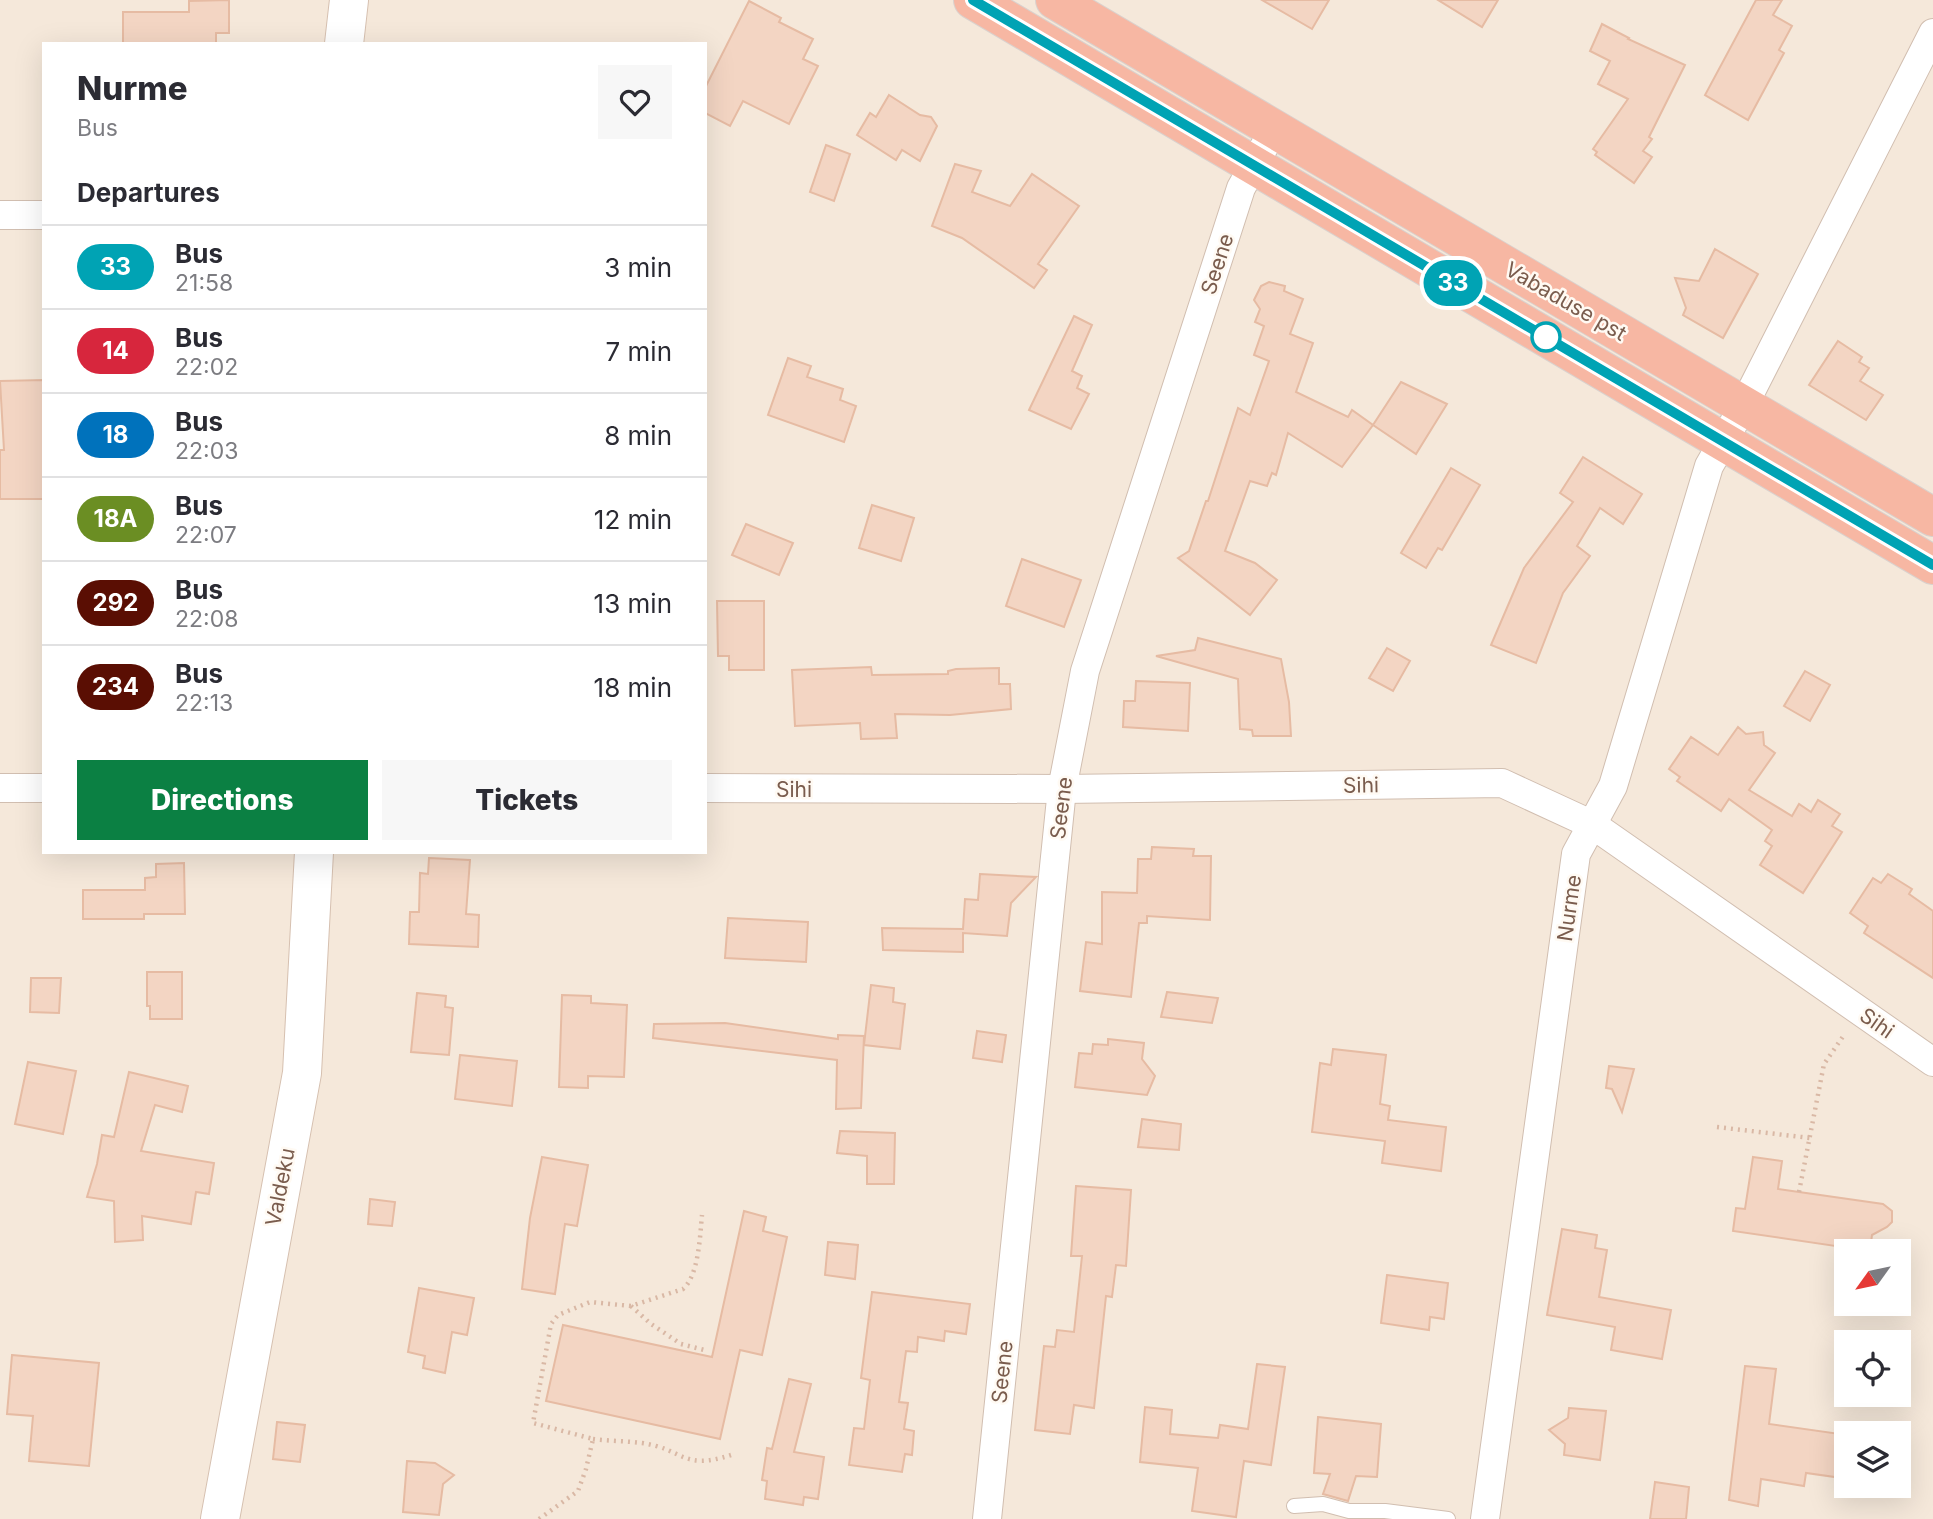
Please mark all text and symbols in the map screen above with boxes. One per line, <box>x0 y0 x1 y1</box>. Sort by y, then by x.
button: heart <box>598 65 672 139</box>
text: Nurme <box>77 68 188 108</box>
text: Bus <box>77 114 118 142</box>
text: Departures <box>77 177 220 208</box>
street label: Seene <box>1195 230 1239 298</box>
text: Bus <box>175 238 223 269</box>
text: 33 <box>100 252 131 281</box>
text: 3 min <box>604 252 672 283</box>
street label: Vabaduse pst <box>1501 256 1631 346</box>
line badge: 33 <box>1422 260 1484 306</box>
text: 33 <box>1438 268 1468 297</box>
text: 21:58 <box>175 269 233 297</box>
text: Bus <box>175 322 223 353</box>
unlabelled marker <box>1531 322 1561 352</box>
text: 14 <box>102 336 129 365</box>
text: 7 min <box>606 336 672 367</box>
text: 22:02 <box>175 353 238 381</box>
text: Bus <box>175 406 223 437</box>
text: 18 <box>103 420 128 449</box>
text: 8 min <box>604 420 672 451</box>
text: 22:03 <box>175 437 238 465</box>
text: Bus <box>175 490 223 521</box>
text: 18A <box>94 504 137 533</box>
text: 12 min <box>594 504 672 535</box>
text: 22:07 <box>175 521 237 549</box>
text: Bus <box>175 574 223 605</box>
text: 292 <box>93 588 138 617</box>
text: 13 min <box>594 588 672 619</box>
text: 22:08 <box>175 605 238 633</box>
text: Bus <box>175 658 223 689</box>
text: 234 <box>92 672 139 701</box>
text: 18 min <box>594 672 672 703</box>
text: 22:13 <box>175 689 233 717</box>
button: Directions <box>77 760 368 840</box>
button: Tickets <box>382 760 672 840</box>
street label: Sihi <box>1343 772 1379 798</box>
street label: Seene <box>1045 775 1077 841</box>
street label: Sihi <box>776 777 812 802</box>
street label: Nurme <box>1552 873 1586 943</box>
street label: Sihi <box>1855 1002 1899 1044</box>
street label: Valdeku <box>260 1146 300 1228</box>
north arrow <box>1834 1239 1911 1316</box>
map controls <box>1834 1239 1911 1498</box>
button: locate <box>1834 1330 1911 1407</box>
street label: Seene <box>986 1340 1018 1404</box>
button: layers <box>1834 1421 1911 1498</box>

